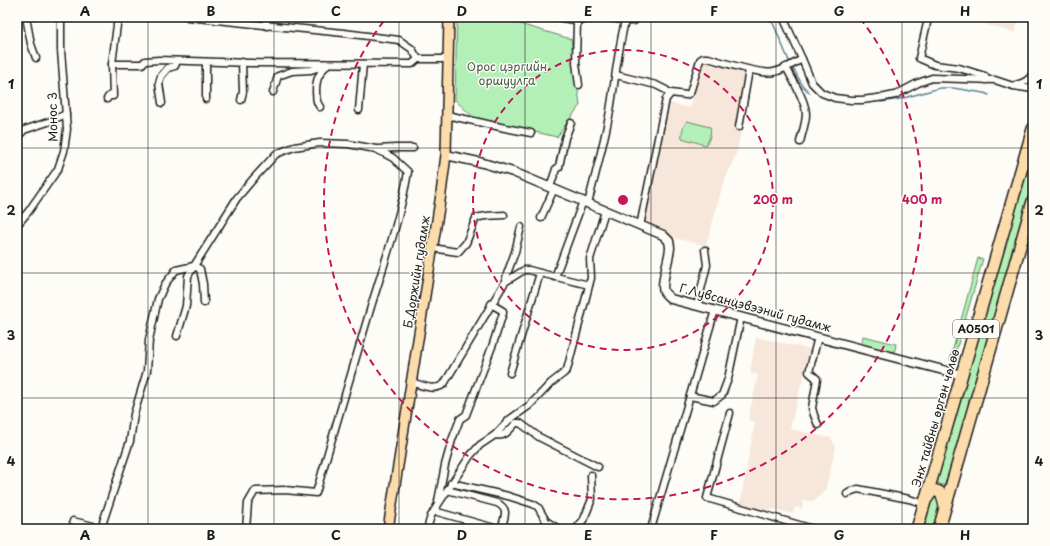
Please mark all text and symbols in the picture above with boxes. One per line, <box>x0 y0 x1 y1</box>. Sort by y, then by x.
text: A <box>80 1 90 20</box>
text: B <box>207 1 216 20</box>
text: C <box>331 1 341 20</box>
text: D <box>457 1 467 20</box>
text: E <box>584 1 592 20</box>
text: F <box>710 1 718 20</box>
text: G <box>834 1 844 20</box>
text: H <box>960 1 970 20</box>
park label: Орос цэргийн оршуулга <box>467 57 547 89</box>
text: 1 <box>8 74 14 93</box>
text: 1 <box>1036 74 1042 93</box>
street label: Монос 3 <box>43 92 61 142</box>
text: 200 m <box>753 190 793 208</box>
text: 400 m <box>902 190 942 208</box>
centre of rings <box>616 193 630 207</box>
text: 2 <box>6 200 16 219</box>
text: 2 <box>1034 200 1044 219</box>
street label: Б.Доржийн гудамж <box>398 214 434 329</box>
street label: Г.Лувсанцэвээний гудамж <box>678 278 833 336</box>
road number: A0501 <box>953 320 999 338</box>
text: 3 <box>7 325 16 344</box>
text: 3 <box>1035 325 1044 344</box>
street label: Энх тайвны өргөн чөлөө <box>907 346 963 489</box>
text: 4 <box>7 451 16 470</box>
text: 4 <box>1035 451 1044 470</box>
text: A <box>80 525 90 544</box>
text: B <box>207 525 216 544</box>
text: C <box>331 525 341 544</box>
text: D <box>457 525 467 544</box>
text: E <box>584 525 592 544</box>
text: F <box>710 525 718 544</box>
text: G <box>834 525 844 544</box>
text: H <box>960 525 970 544</box>

